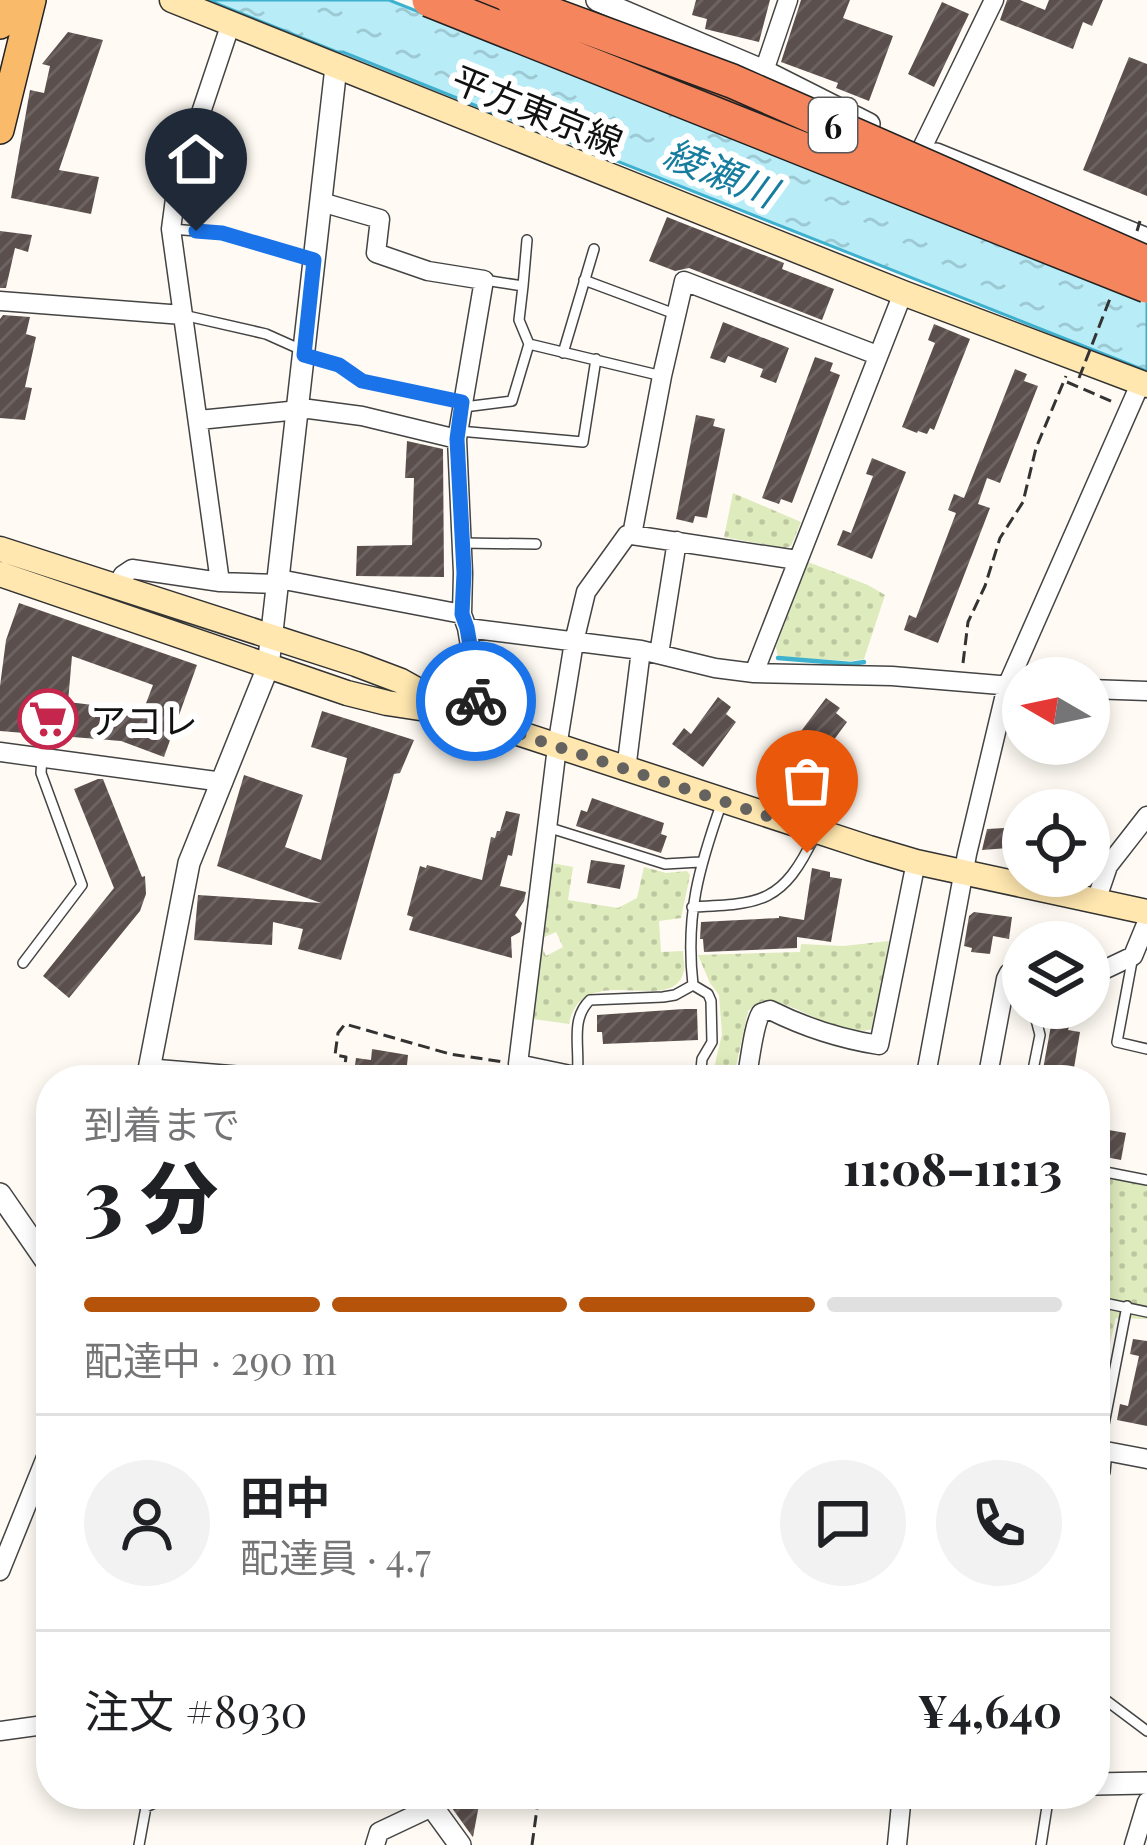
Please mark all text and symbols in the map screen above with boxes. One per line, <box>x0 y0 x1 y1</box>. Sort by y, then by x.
street label: 平方東京線 <box>446 53 630 165</box>
road number: 6 <box>809 98 857 152</box>
pin <box>145 108 247 231</box>
water label: 綾瀬川 <box>657 125 789 219</box>
icon: home <box>163 126 229 192</box>
courier <box>416 641 536 761</box>
north arrow <box>1002 657 1110 765</box>
map controls <box>1002 657 1110 1029</box>
icon: bike <box>443 668 509 734</box>
supermarket icon: アコレ <box>17 688 79 750</box>
place label: アコレ <box>90 695 198 743</box>
pin <box>756 730 858 853</box>
icon: bag <box>774 748 840 814</box>
button: locate <box>1002 789 1110 897</box>
button: layers <box>1002 921 1110 1029</box>
text: 到着まで <box>84 1097 240 1149</box>
text: 11:08–11:13 <box>843 1137 1062 1197</box>
text: 3 分 <box>84 1143 218 1247</box>
text: 配達中 · 290 m <box>84 1333 337 1385</box>
button: person <box>84 1460 210 1586</box>
button: chat <box>780 1460 906 1586</box>
button: phone <box>936 1460 1062 1586</box>
text: 田中 <box>240 1465 330 1525</box>
text: 配達員 · 4.7 <box>240 1530 431 1582</box>
text: 注文 #8930 <box>84 1679 307 1739</box>
text: ¥4,640 <box>918 1679 1062 1739</box>

